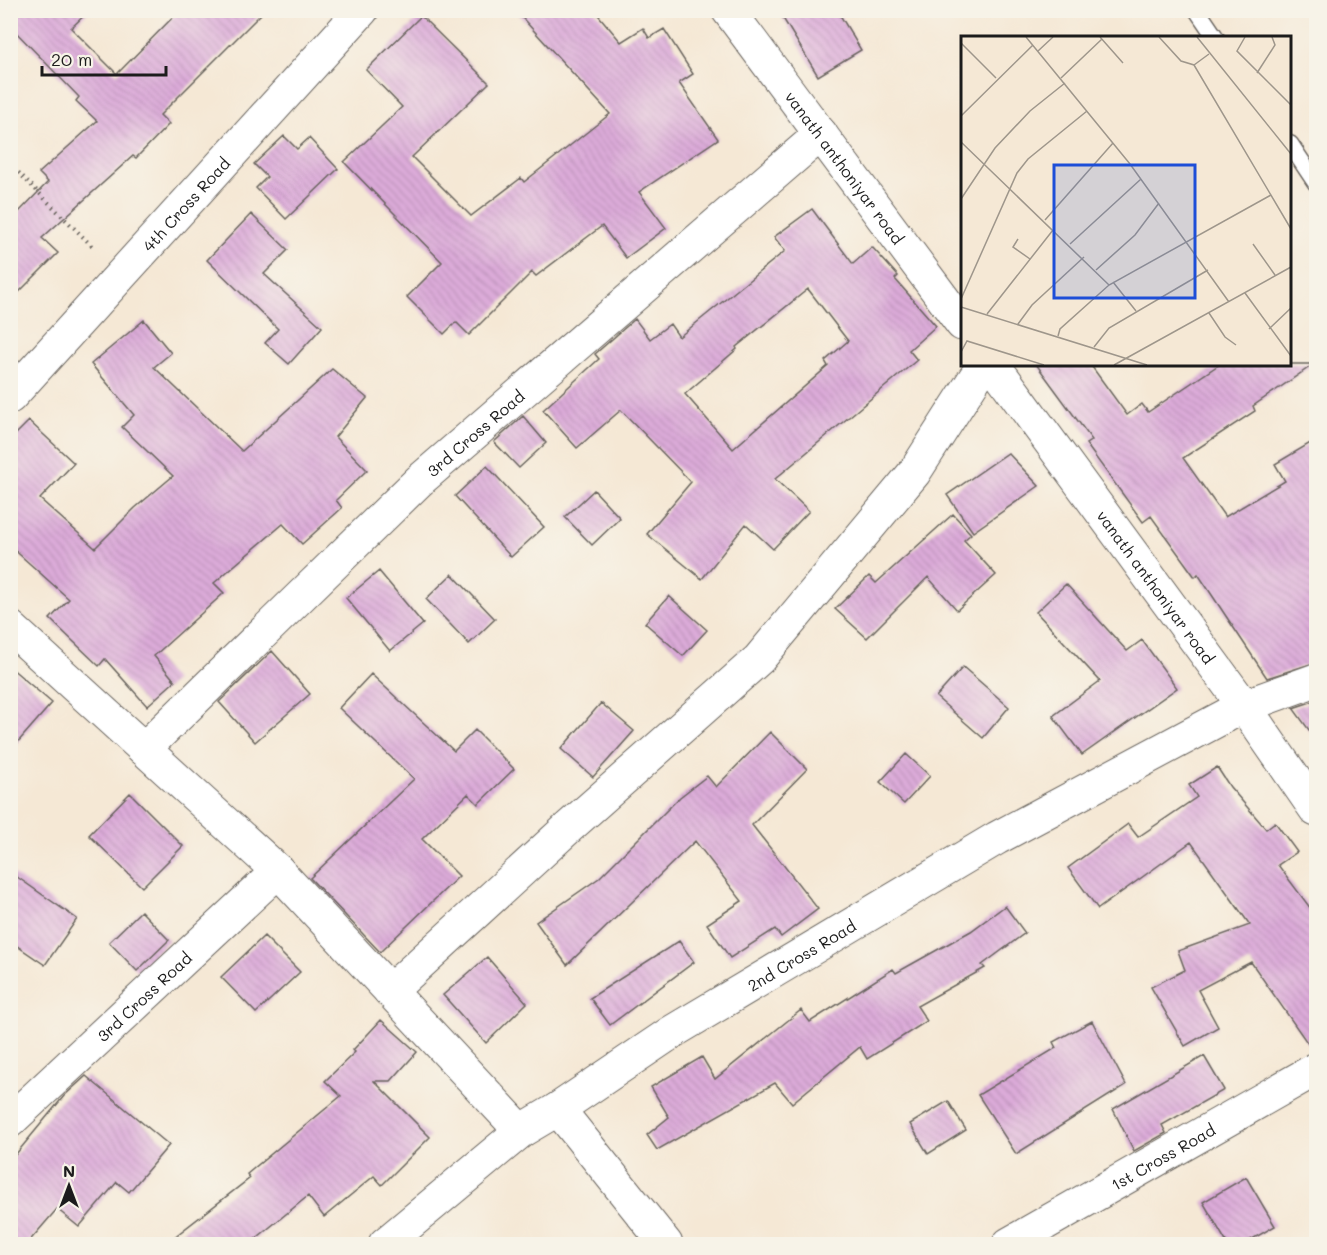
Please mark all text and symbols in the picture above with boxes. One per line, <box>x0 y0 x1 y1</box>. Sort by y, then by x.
inset map <box>961 36 1291 366</box>
scale bar <box>42 39 166 77</box>
text: 20 m <box>51 47 92 71</box>
street label: vanath anthoniyar road <box>781 86 909 248</box>
street label: 4th Cross Road <box>137 152 234 255</box>
street label: 3rd Cross Road <box>422 385 528 481</box>
street label: vanath anthoniyar road <box>1093 505 1220 668</box>
street label: 2nd Cross Road <box>743 914 859 995</box>
street label: 3rd Cross Road <box>92 947 196 1046</box>
street label: 1st Cross Road <box>1107 1118 1219 1194</box>
north arrow <box>39 1156 99 1216</box>
text: N <box>63 1160 75 1181</box>

